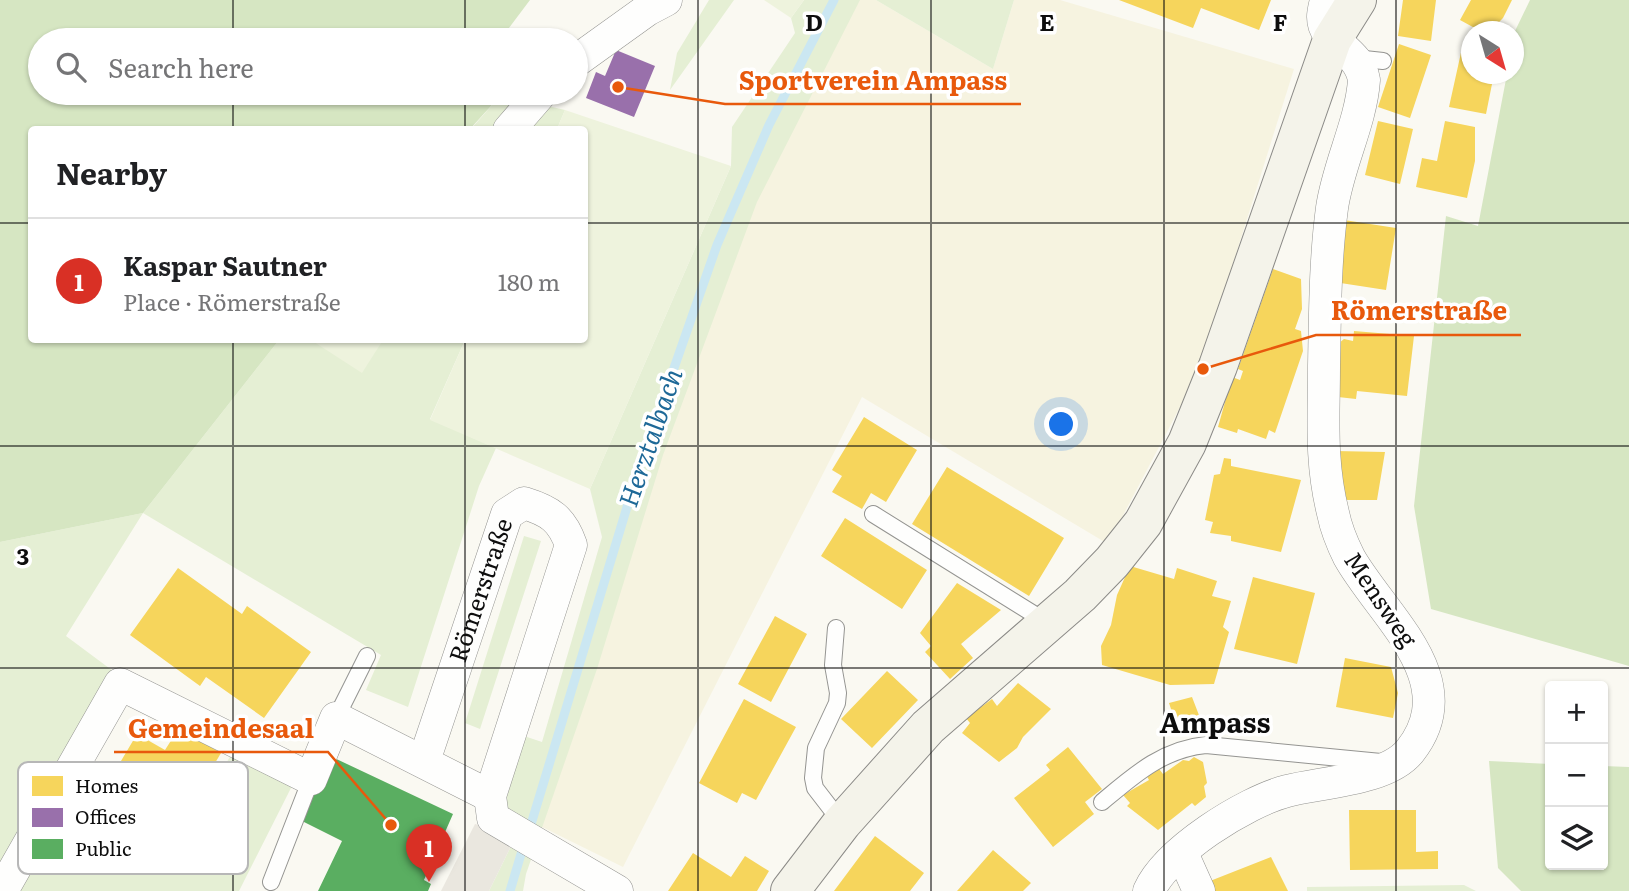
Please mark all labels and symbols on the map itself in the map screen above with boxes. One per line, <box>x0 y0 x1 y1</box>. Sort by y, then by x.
text: D <box>805 4 823 38</box>
text: E <box>1039 4 1055 38</box>
text: F <box>1273 4 1288 38</box>
north arrow <box>1461 21 1524 84</box>
callout: Sportverein Ampass <box>725 57 1021 104</box>
text: Sportverein Ampass <box>739 59 1007 98</box>
callout: Römerstraße <box>1316 288 1521 335</box>
text: Römerstraße <box>1331 289 1507 328</box>
water label: Herztalbach <box>607 363 691 512</box>
your location <box>1044 407 1078 441</box>
street label: Römerstraße <box>438 513 519 666</box>
text: 3 <box>17 538 29 572</box>
street label: Mensweg <box>1337 544 1427 654</box>
district label: Ampass <box>1160 700 1270 742</box>
callout: Gemeindesaal <box>114 705 328 752</box>
text: Gemeindesaal <box>128 707 314 746</box>
legend <box>18 762 248 874</box>
text: Homes <box>75 771 139 799</box>
text: Offices <box>75 802 136 830</box>
pin: 1 <box>406 824 452 882</box>
text: Public <box>75 834 132 862</box>

